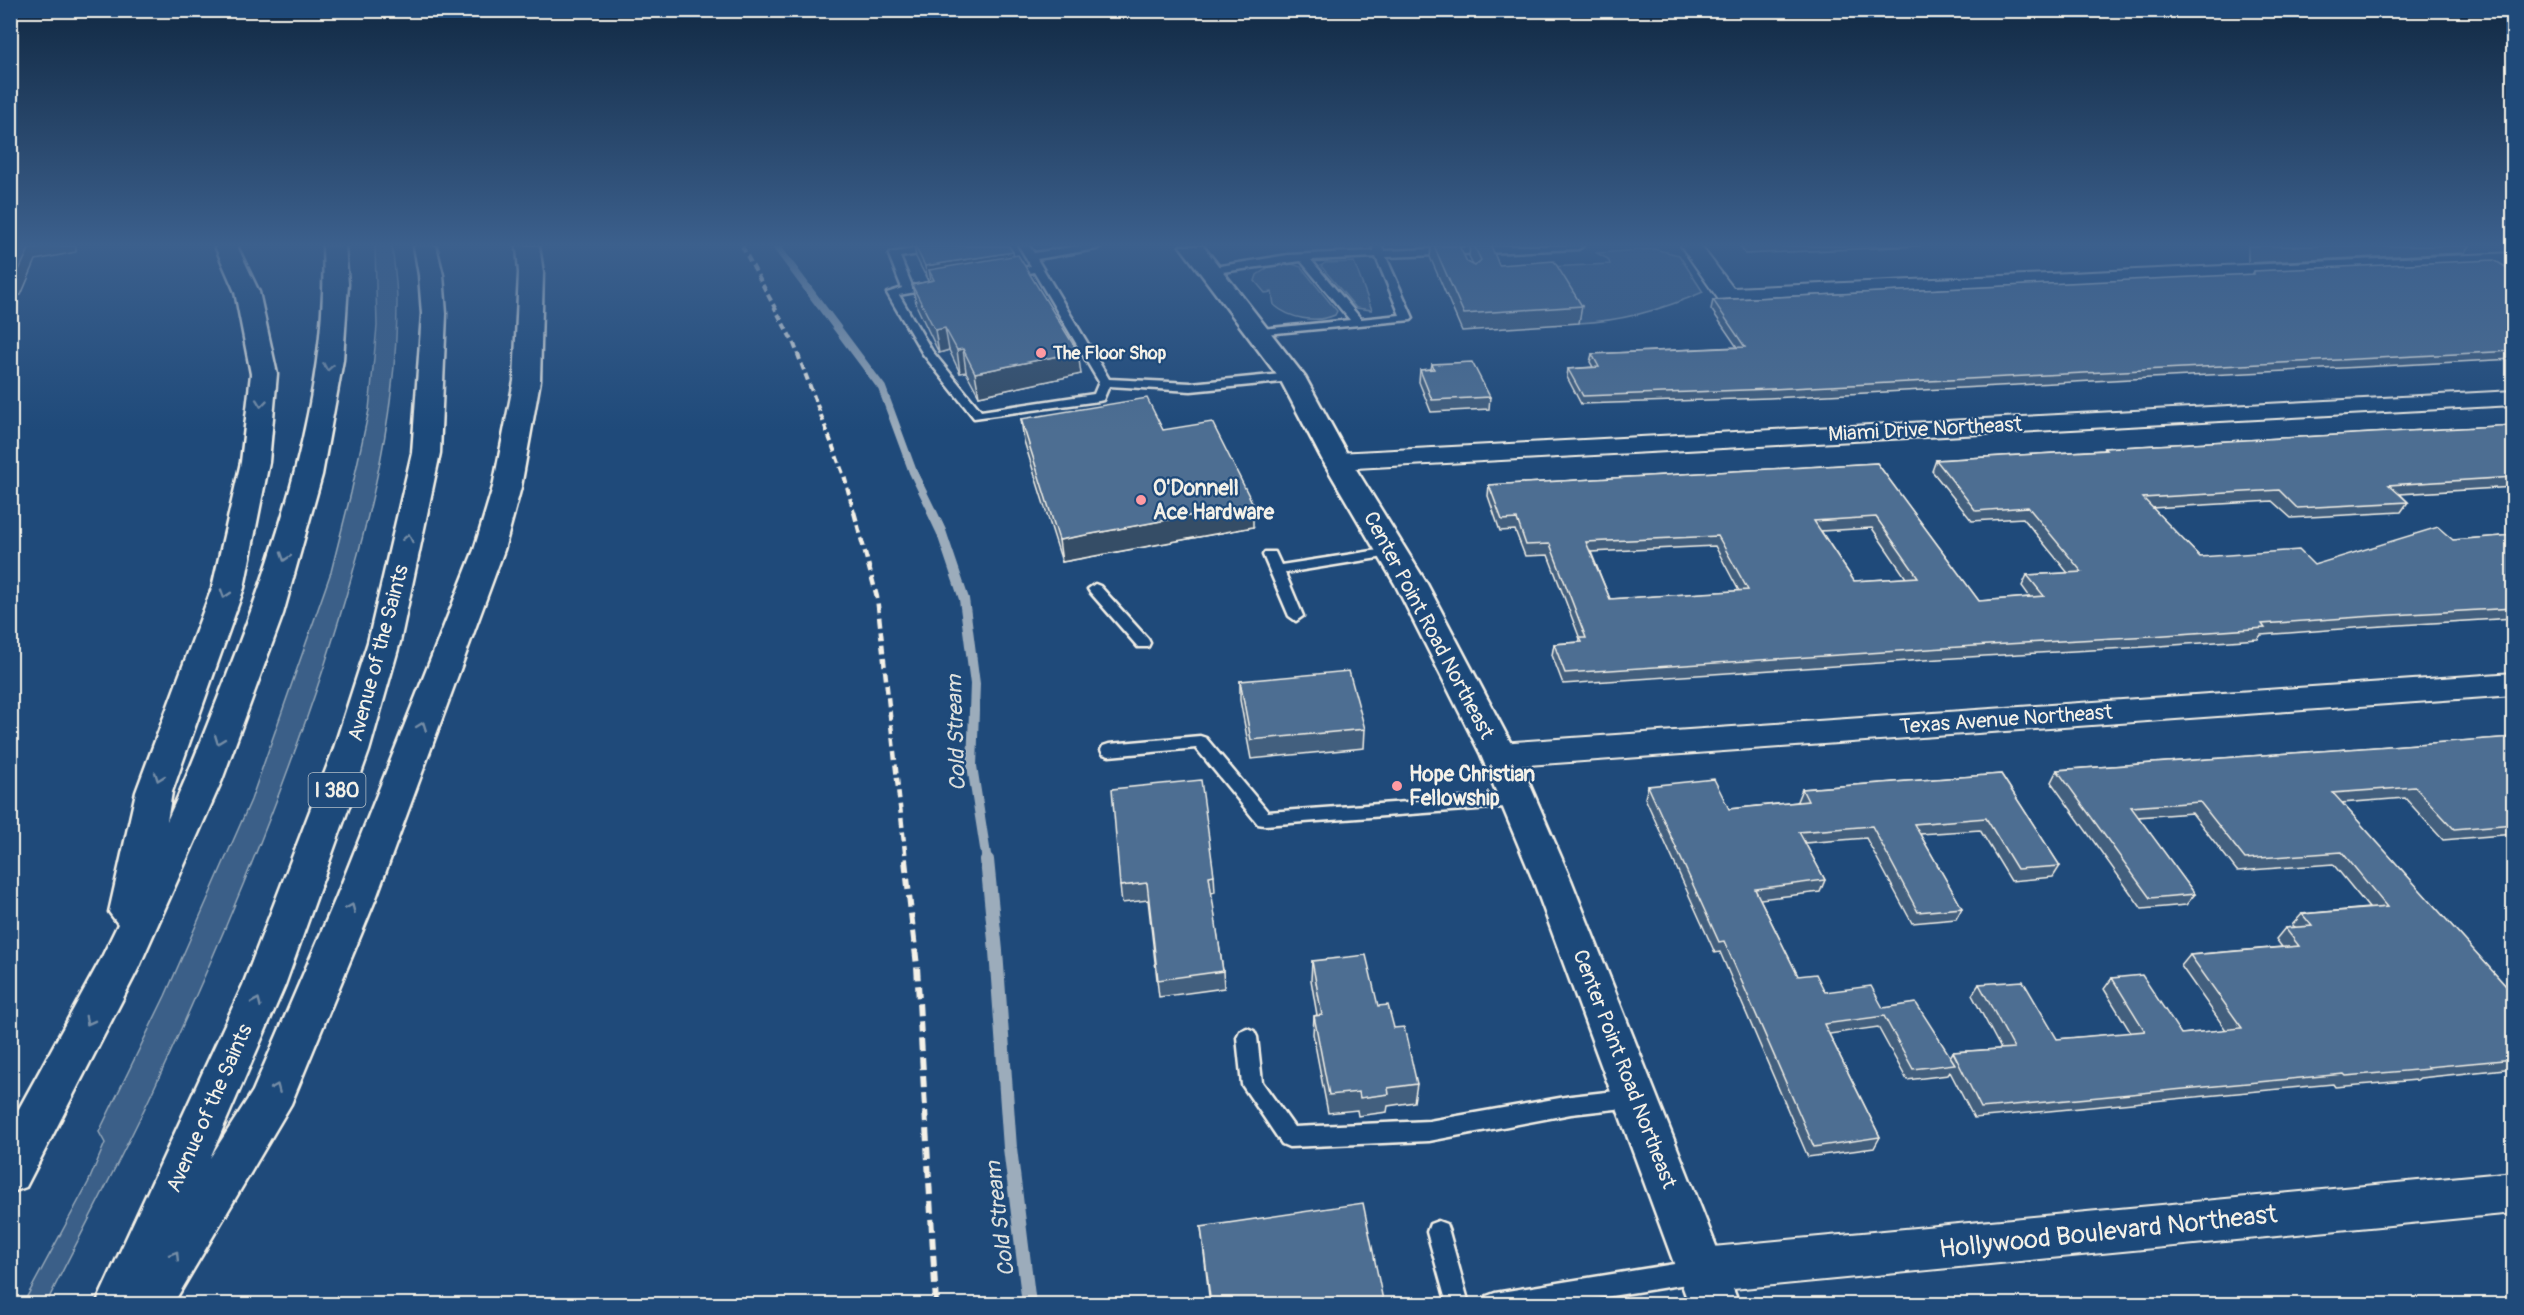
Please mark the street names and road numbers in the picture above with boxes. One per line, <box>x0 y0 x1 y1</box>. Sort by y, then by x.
street label: Miami Drive Northeast <box>1827 411 2023 448</box>
street label: Center Point Road Northeast <box>1357 507 1500 744</box>
street label: Avenue of the Saints <box>342 561 415 744</box>
street label: Texas Avenue Northeast <box>1899 699 2114 740</box>
road number: I 380 <box>308 773 366 807</box>
street label: Center Point Road Northeast <box>1566 946 1683 1193</box>
street label: Avenue of the Saints <box>160 1019 259 1197</box>
street label: Hollywood Boulevard Northeast <box>1937 1198 2279 1266</box>

